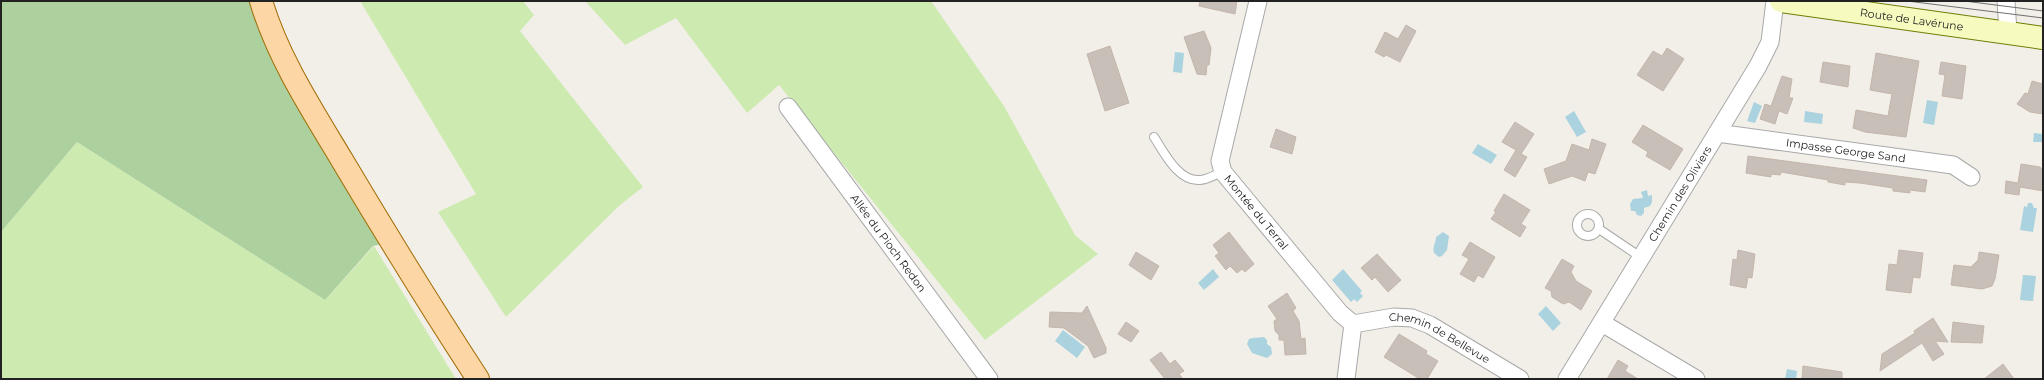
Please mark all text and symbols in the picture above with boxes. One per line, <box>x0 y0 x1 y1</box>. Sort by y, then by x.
street label: Route de Lavérune <box>1859 5 1965 34</box>
street label: Impasse George Sand <box>1785 135 1907 166</box>
street label: Chemin des Oliviers <box>1645 143 1715 244</box>
street label: Montée du Terral <box>1221 172 1291 252</box>
street label: Allée du Pioch Redon <box>848 191 929 295</box>
street label: Chemin de Bellevue <box>1388 310 1493 367</box>

